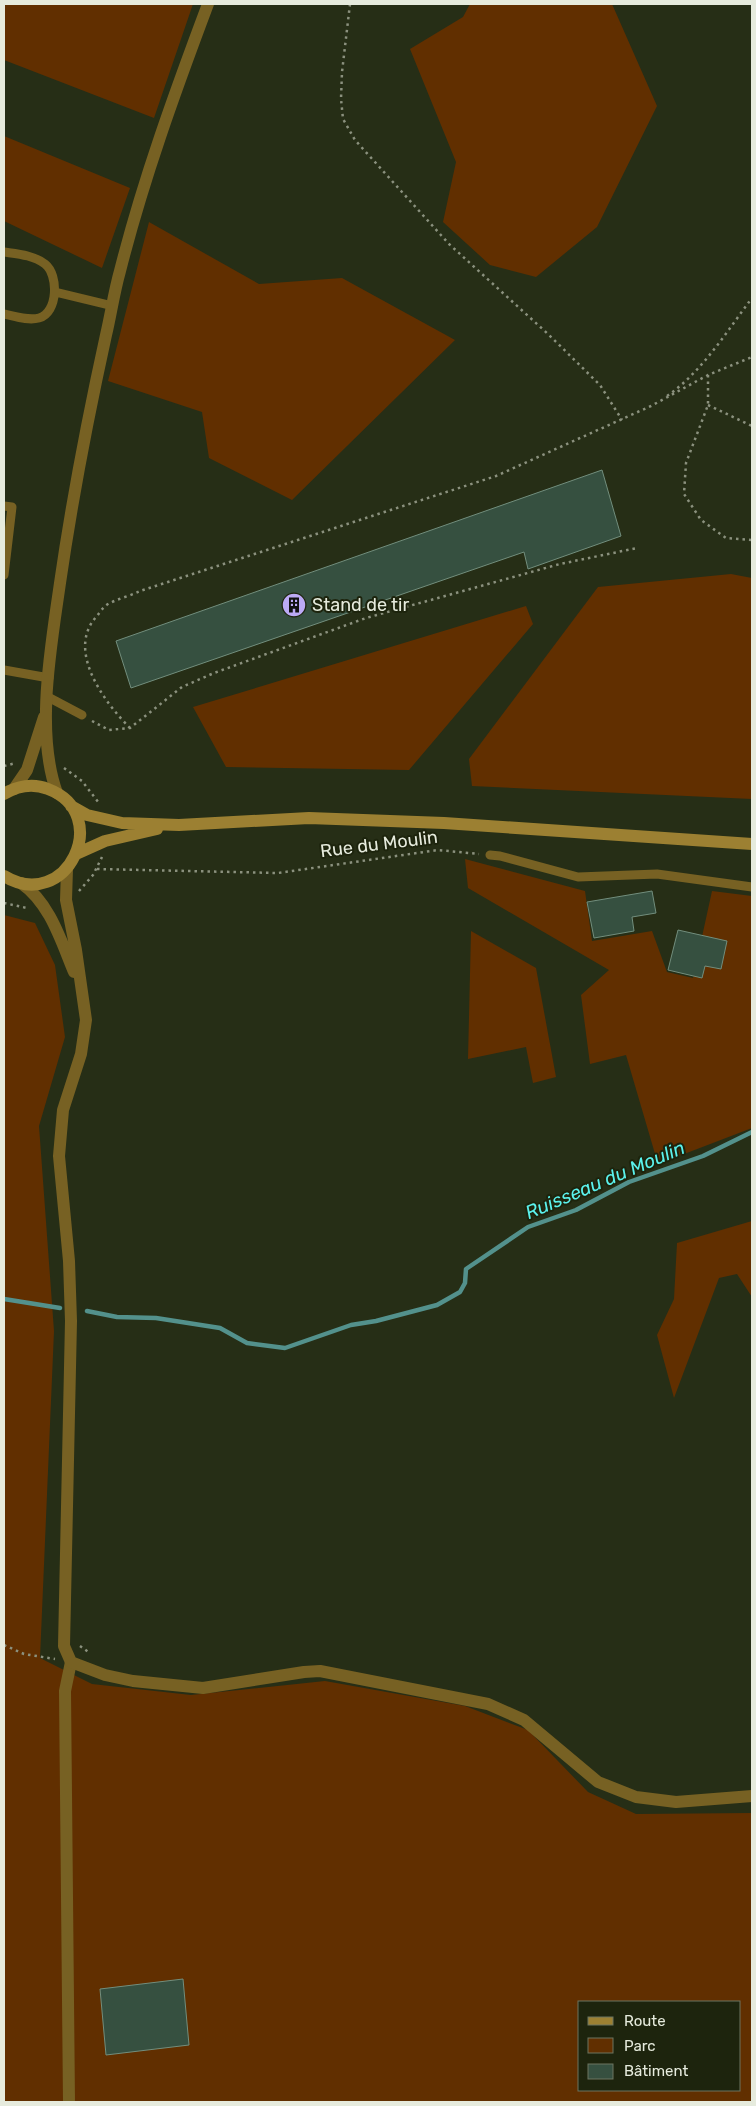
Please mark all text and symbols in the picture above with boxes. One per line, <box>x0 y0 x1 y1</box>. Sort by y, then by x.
building icon: Stand de tir <box>281 592 307 618</box>
place label: Stand de tir <box>312 594 409 616</box>
street label: Rue du Moulin <box>319 826 439 862</box>
water label: Ruisseau du Moulin <box>522 1136 688 1224</box>
legend <box>578 2001 741 2091</box>
text: Route <box>624 2012 666 2030</box>
text: Parc <box>624 2037 656 2055</box>
text: Bâtiment <box>624 2062 688 2080</box>

